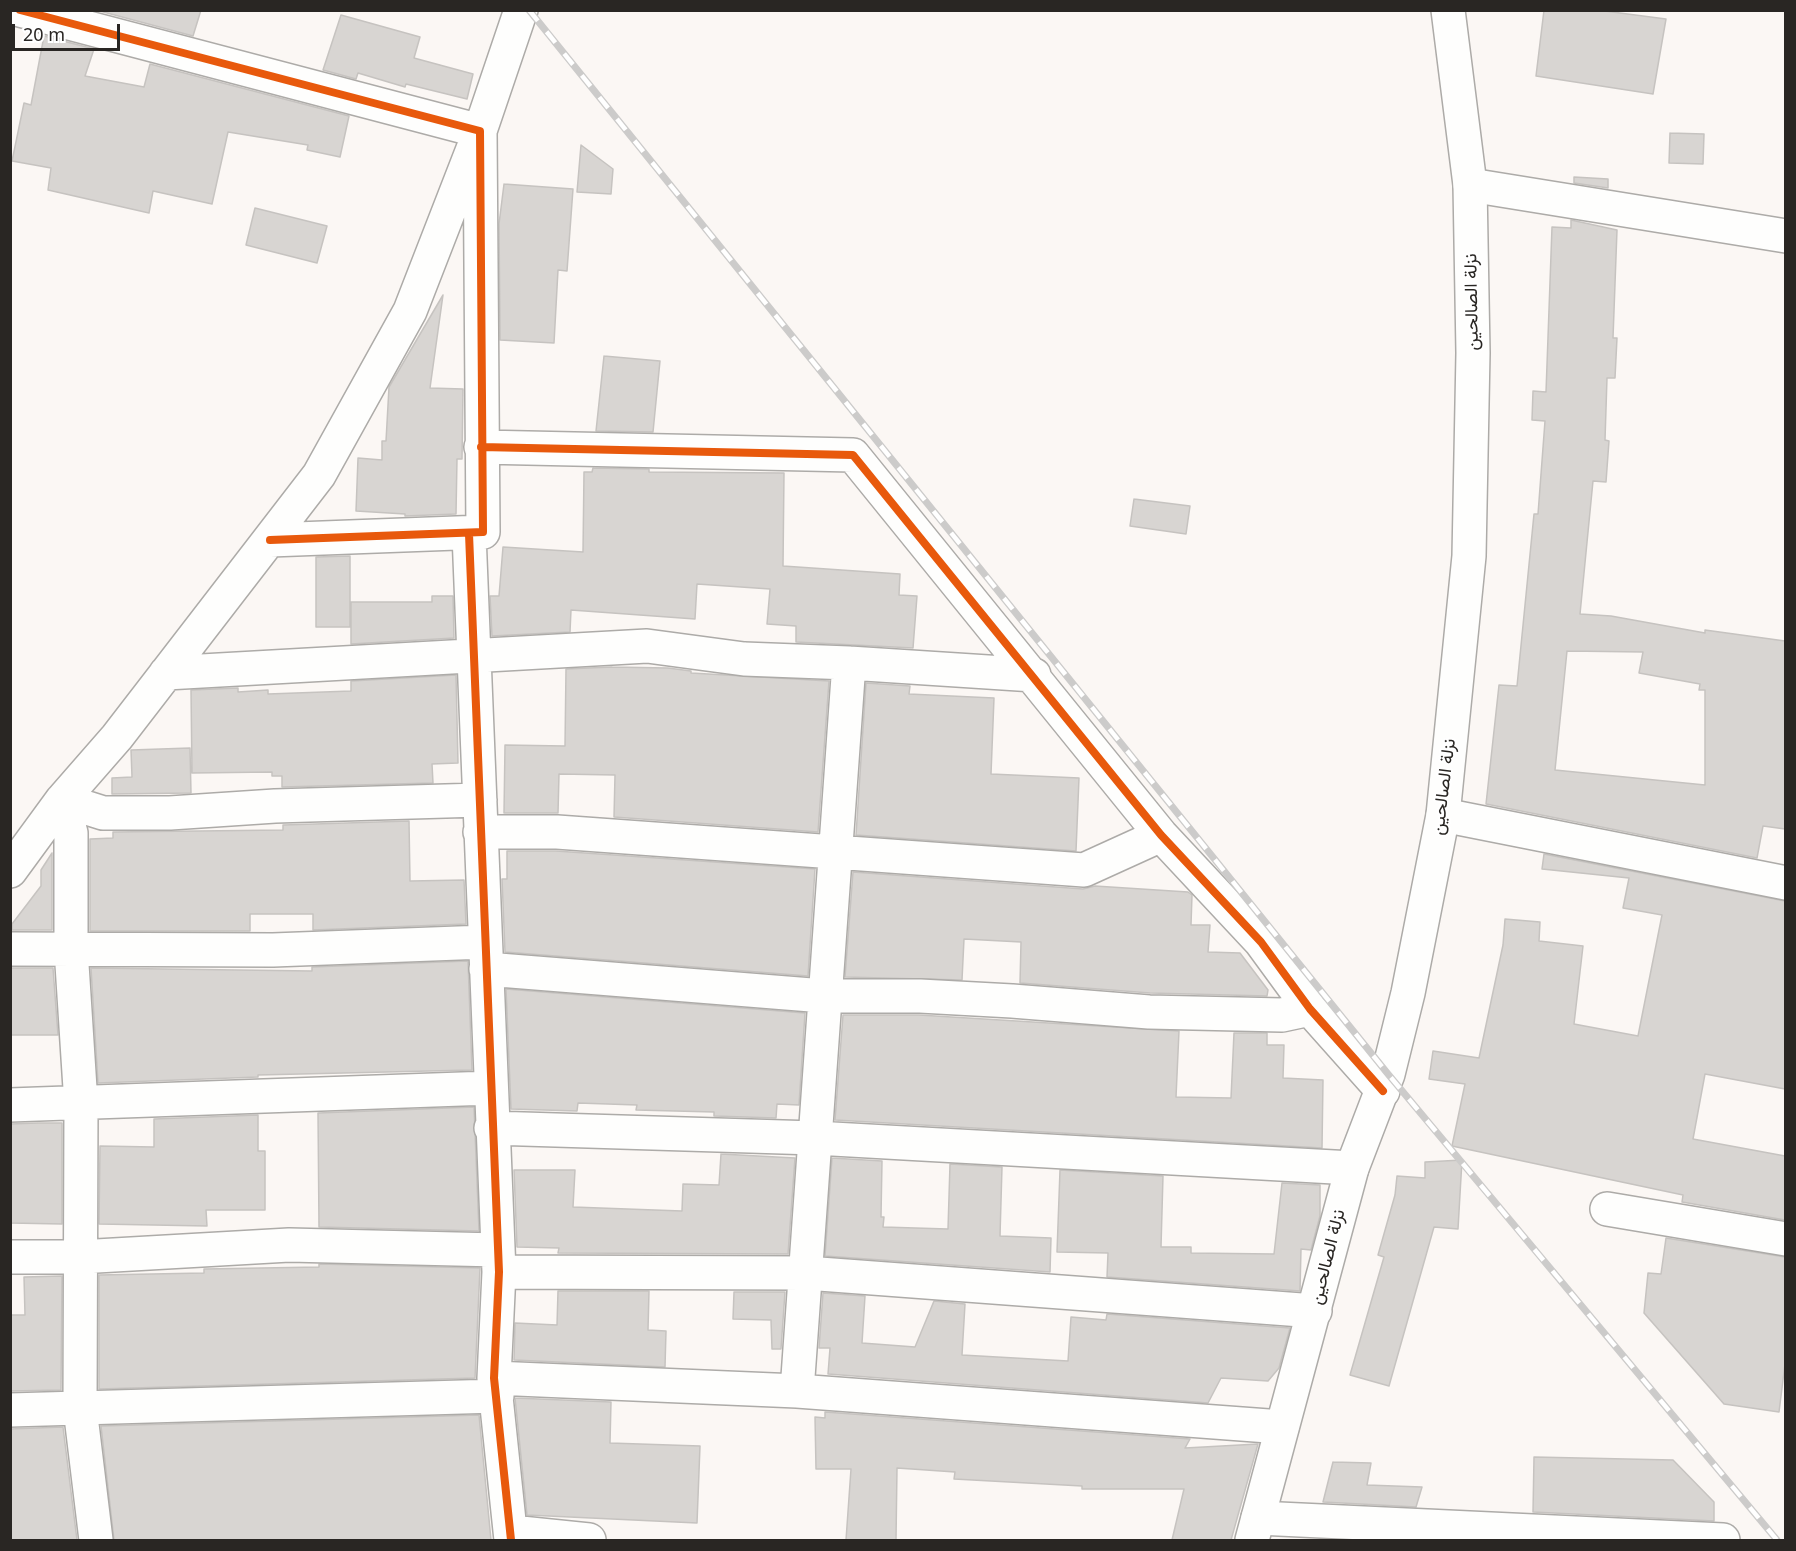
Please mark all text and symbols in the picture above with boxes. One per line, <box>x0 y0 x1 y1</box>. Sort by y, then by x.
scale bar <box>15 12 123 50</box>
text: 20 m <box>23 22 65 46</box>
street label: نزلة الصالحين <box>1460 253 1484 351</box>
street label: نزلة الصالحين <box>1427 737 1461 837</box>
street label: نزلة الصالحين <box>1306 1207 1350 1307</box>

